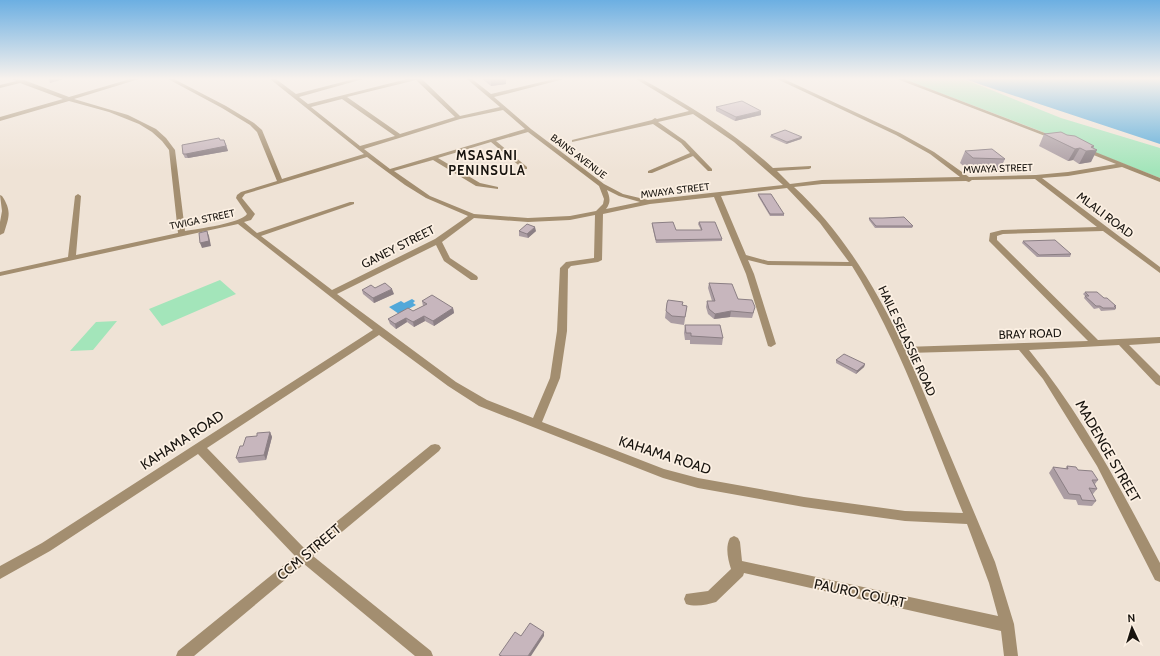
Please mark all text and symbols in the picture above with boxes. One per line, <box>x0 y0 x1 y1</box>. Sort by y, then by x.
street label: BAINS AVENUE <box>548 131 610 182</box>
district label: MSASANI PENINSULA <box>448 147 526 178</box>
street label: MWAYA STREET <box>963 161 1034 176</box>
street label: MWAYA STREET <box>640 180 711 201</box>
street label: MLALI ROAD <box>1074 188 1137 241</box>
street label: TWIGA STREET <box>168 206 236 233</box>
street label: GANEY STREET <box>359 221 438 271</box>
street label: HAILE SELASSIE ROAD <box>875 283 940 399</box>
street label: BRAY ROAD <box>998 325 1062 342</box>
street label: MADENGE STREET <box>1071 397 1145 506</box>
street label: KAHAMA ROAD <box>137 406 227 474</box>
street label: KAHAMA ROAD <box>617 432 713 478</box>
street label: CCM STREET <box>273 519 345 584</box>
street label: PAURO COURT <box>812 574 908 612</box>
north arrow <box>1112 608 1152 648</box>
text: N <box>1127 611 1136 625</box>

